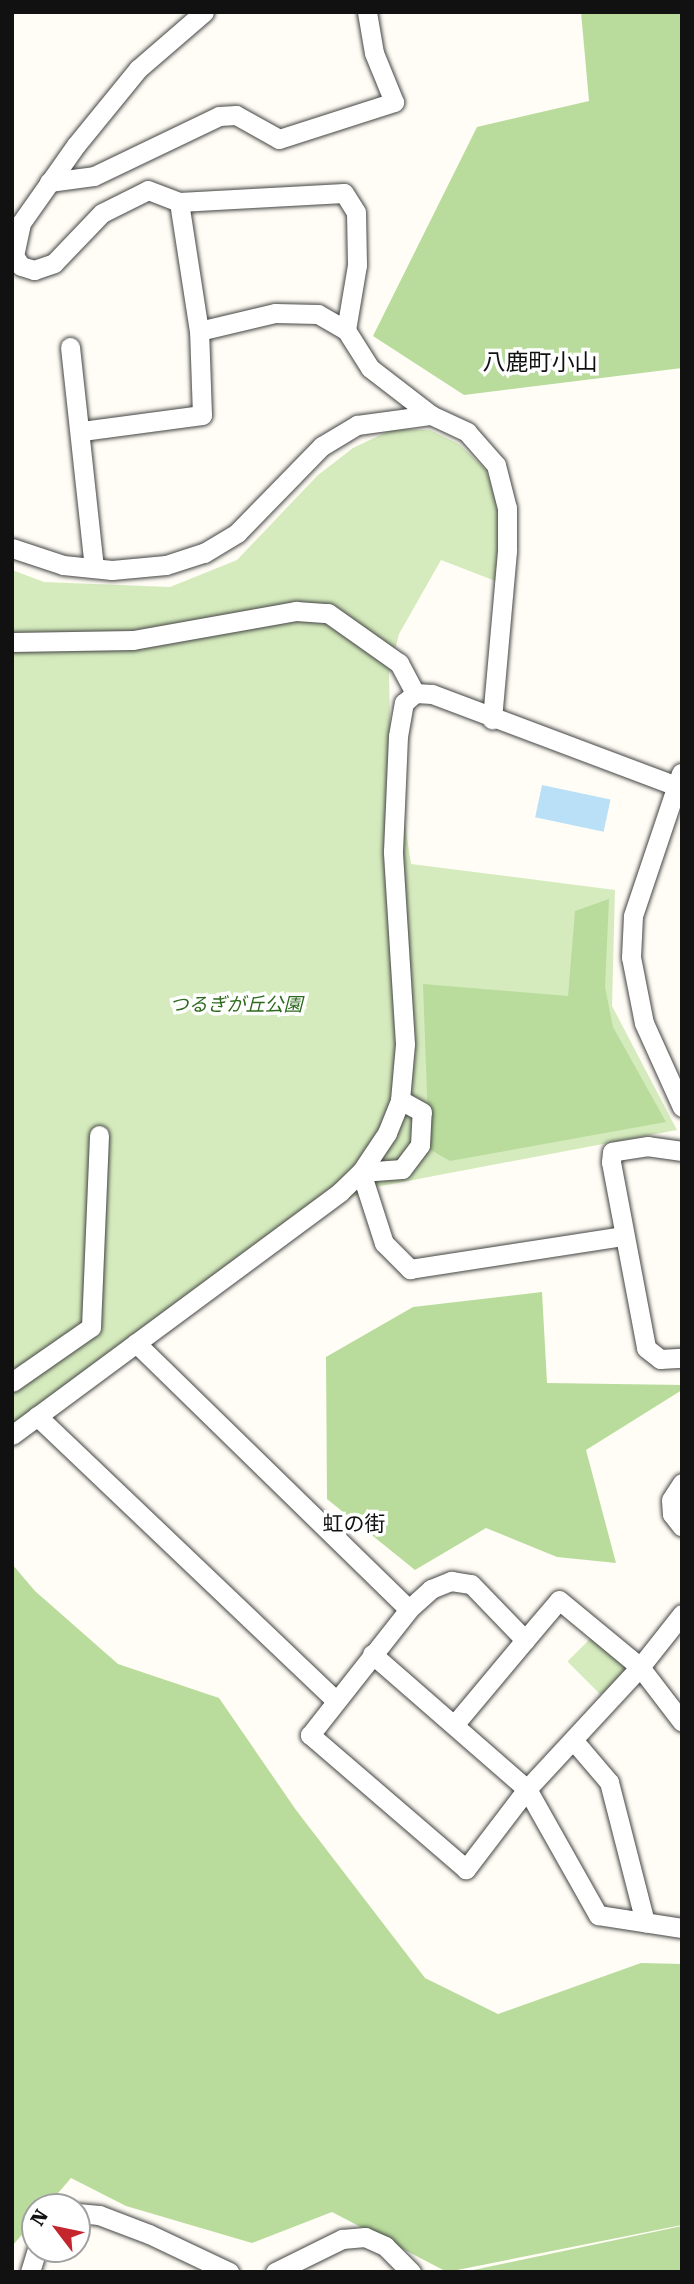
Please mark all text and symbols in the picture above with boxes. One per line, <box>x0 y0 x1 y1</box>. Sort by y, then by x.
district label: 八鹿町小山 <box>483 349 597 377</box>
park label: つるぎが丘公園 <box>170 994 302 1016</box>
district label: 虹の街 <box>323 1511 385 1537</box>
north arrow <box>21 2193 91 2263</box>
text: N <box>26 2205 53 2230</box>

